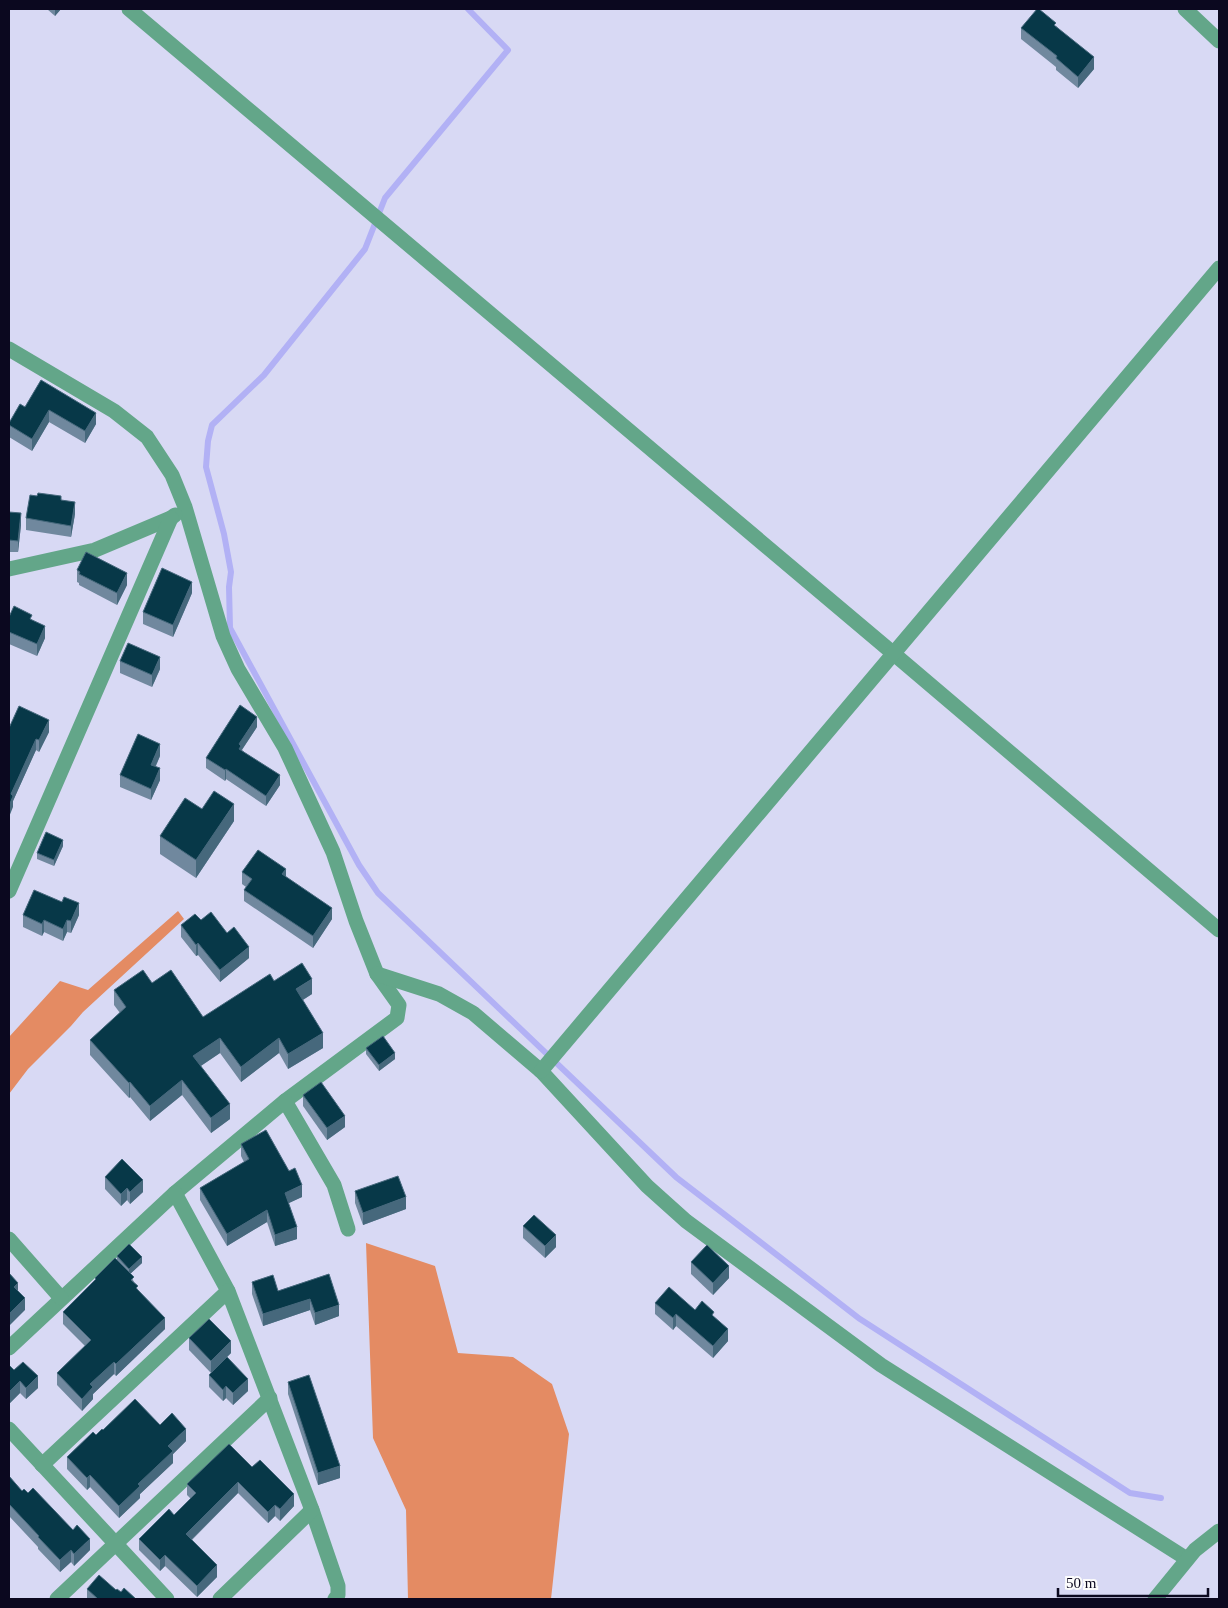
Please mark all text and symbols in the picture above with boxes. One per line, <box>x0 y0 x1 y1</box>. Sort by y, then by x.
scale bar <box>1058 1566 1208 1598</box>
text: 50 m <box>1066 1575 1097 1591</box>

